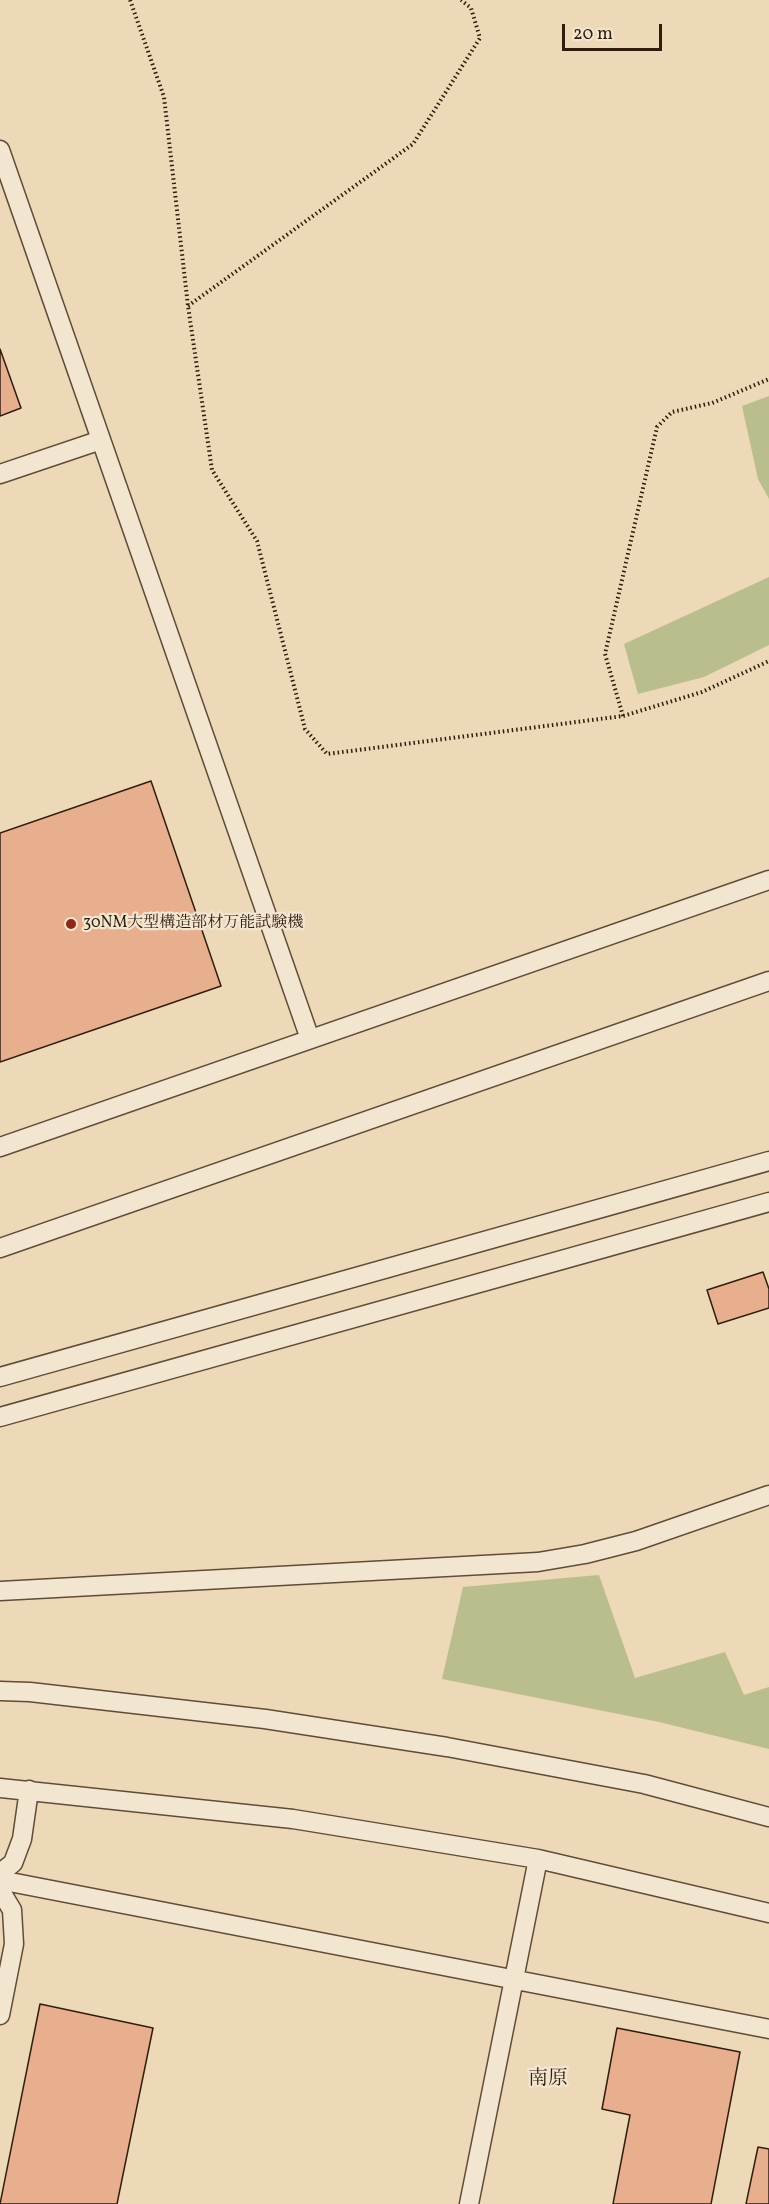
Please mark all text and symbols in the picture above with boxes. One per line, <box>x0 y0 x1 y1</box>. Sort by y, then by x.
scale bar <box>565 12 666 50</box>
text: 20 m <box>573 22 613 47</box>
place label: 30NM大型構造部材万能試験機 <box>83 914 303 934</box>
marker: 30NM大型構造部材万能試験機 <box>64 917 78 931</box>
district label: 南原 <box>528 2068 568 2092</box>

